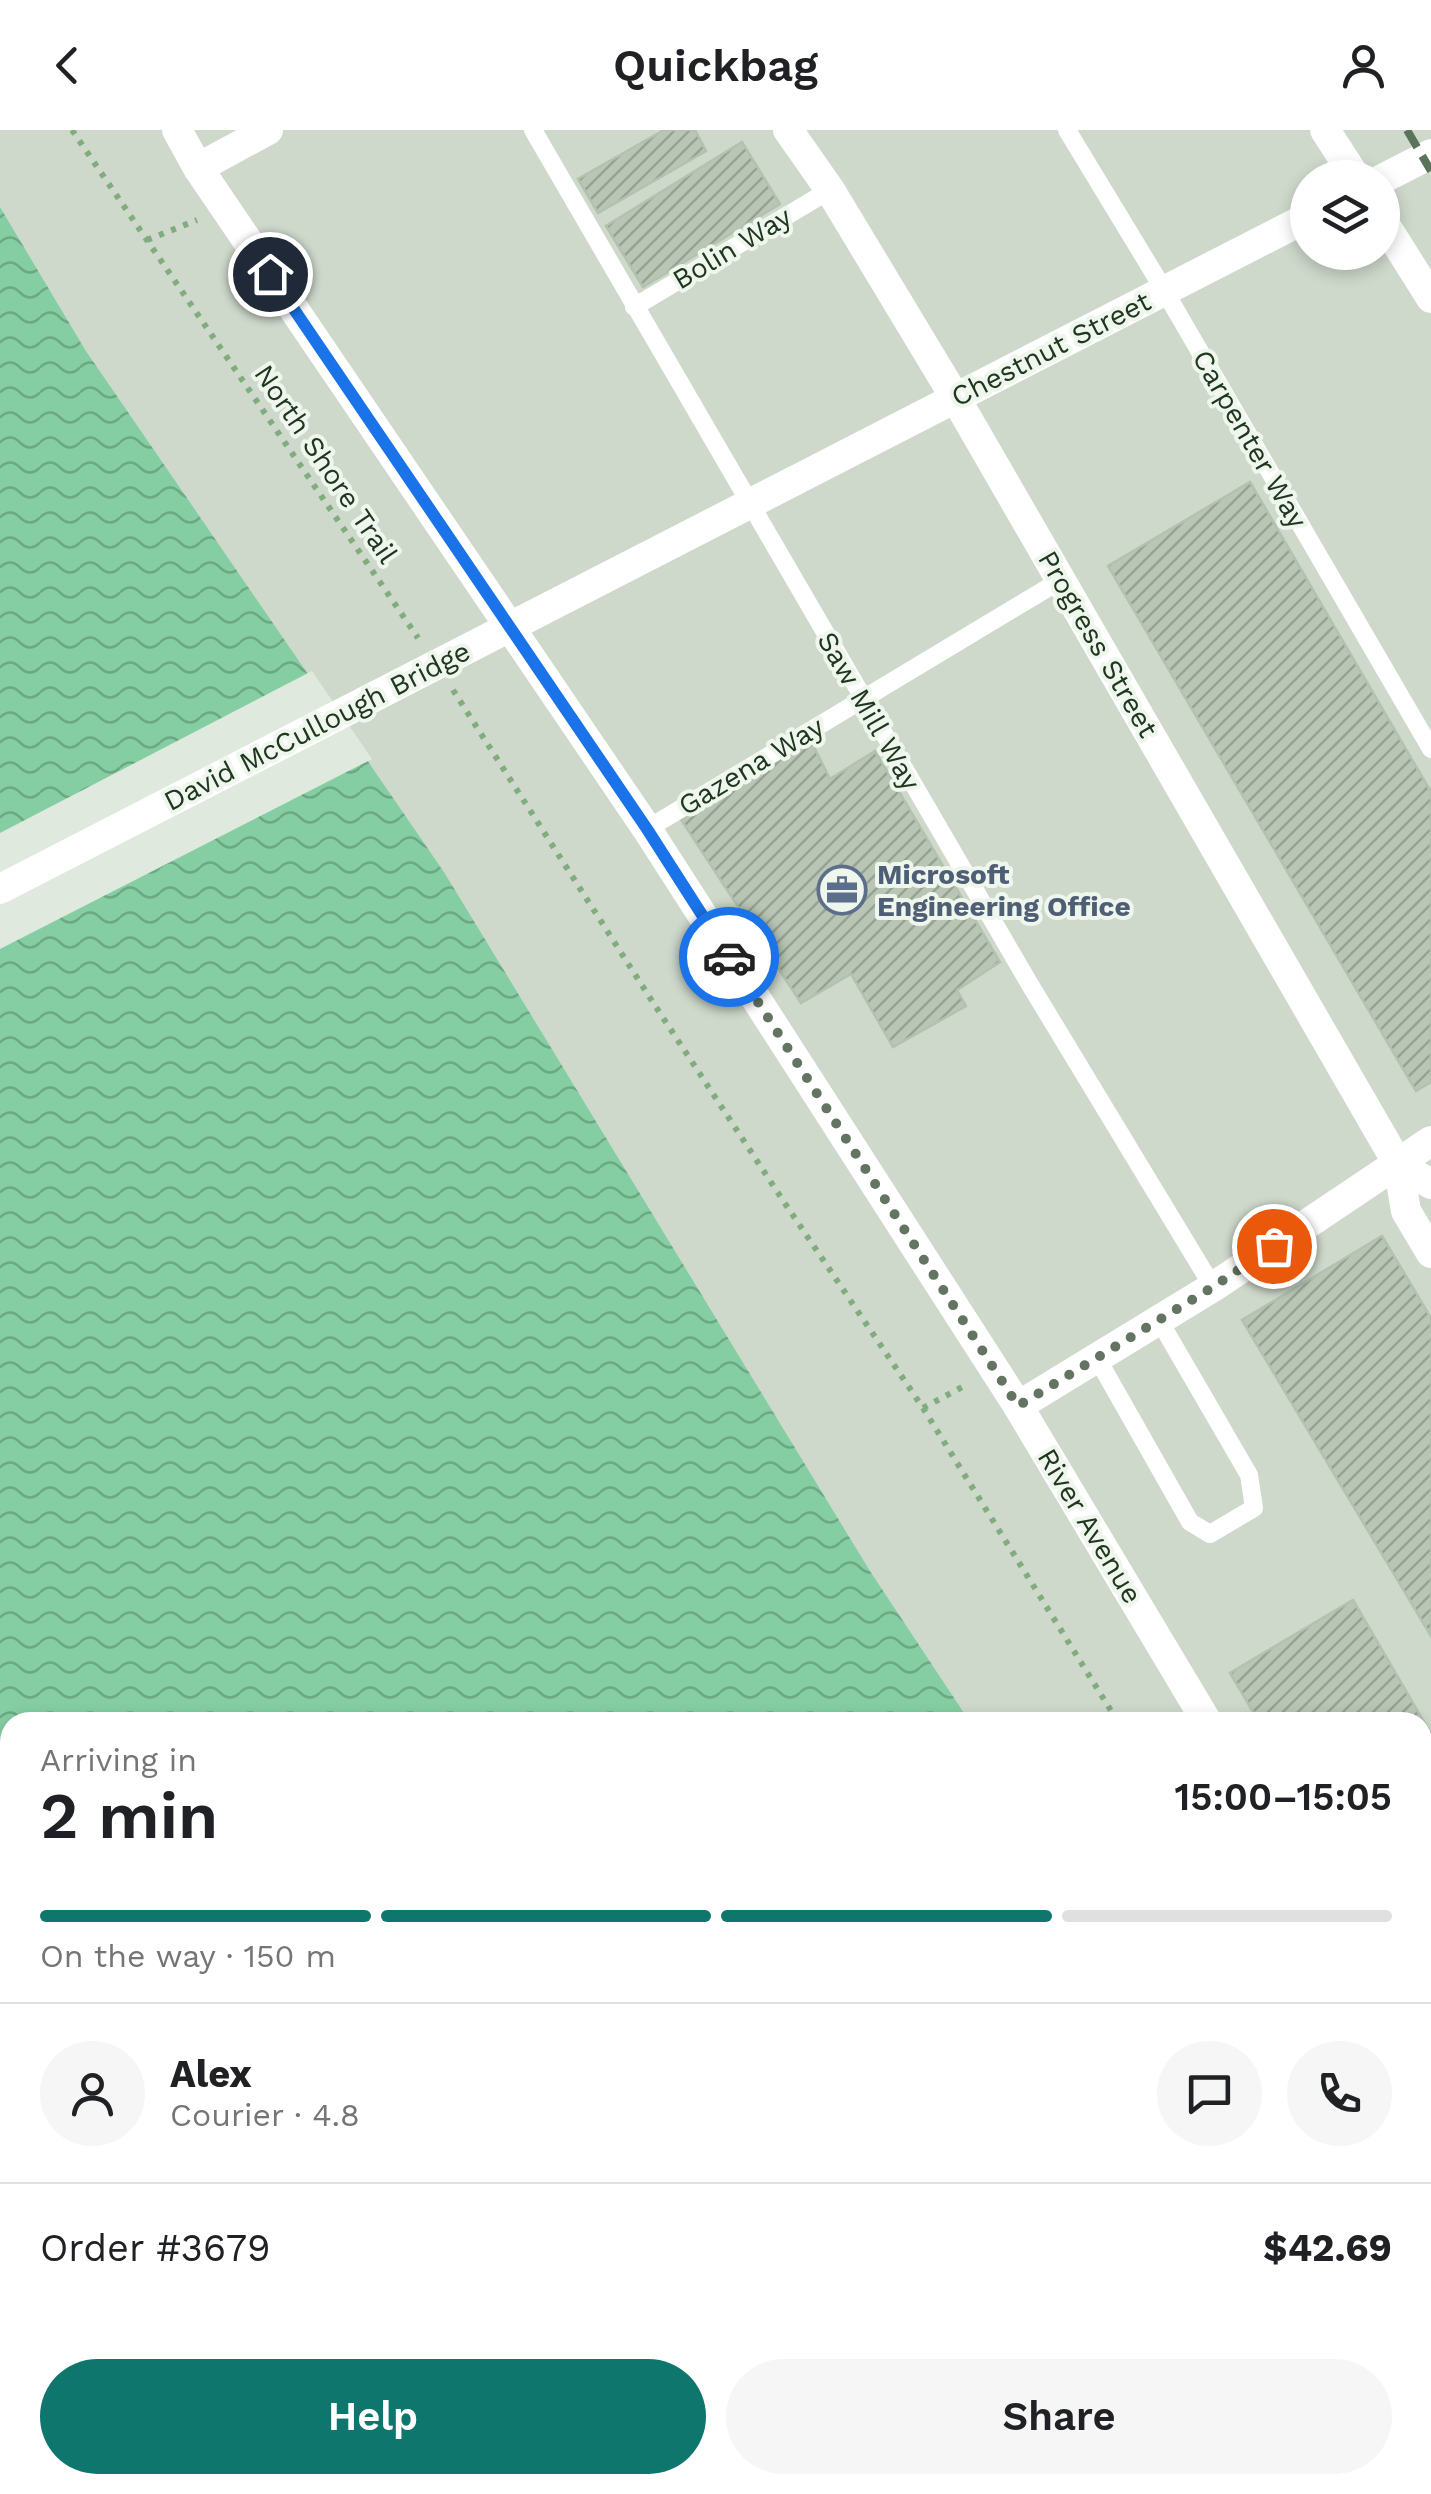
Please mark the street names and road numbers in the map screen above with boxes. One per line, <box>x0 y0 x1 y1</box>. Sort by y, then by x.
street label: Bolin Way <box>667 199 798 296</box>
street label: Chestnut Street <box>946 284 1156 413</box>
street label: Carpenter Way <box>1186 344 1315 534</box>
street label: North Shore Trail <box>247 359 405 570</box>
street label: Progress Street <box>1031 545 1165 744</box>
street label: Saw Mill Way <box>810 626 928 796</box>
street label: David McCullough Bridge <box>158 634 476 818</box>
street label: Gazena Way <box>672 709 830 822</box>
street label: River Avenue <box>1031 1443 1149 1609</box>

